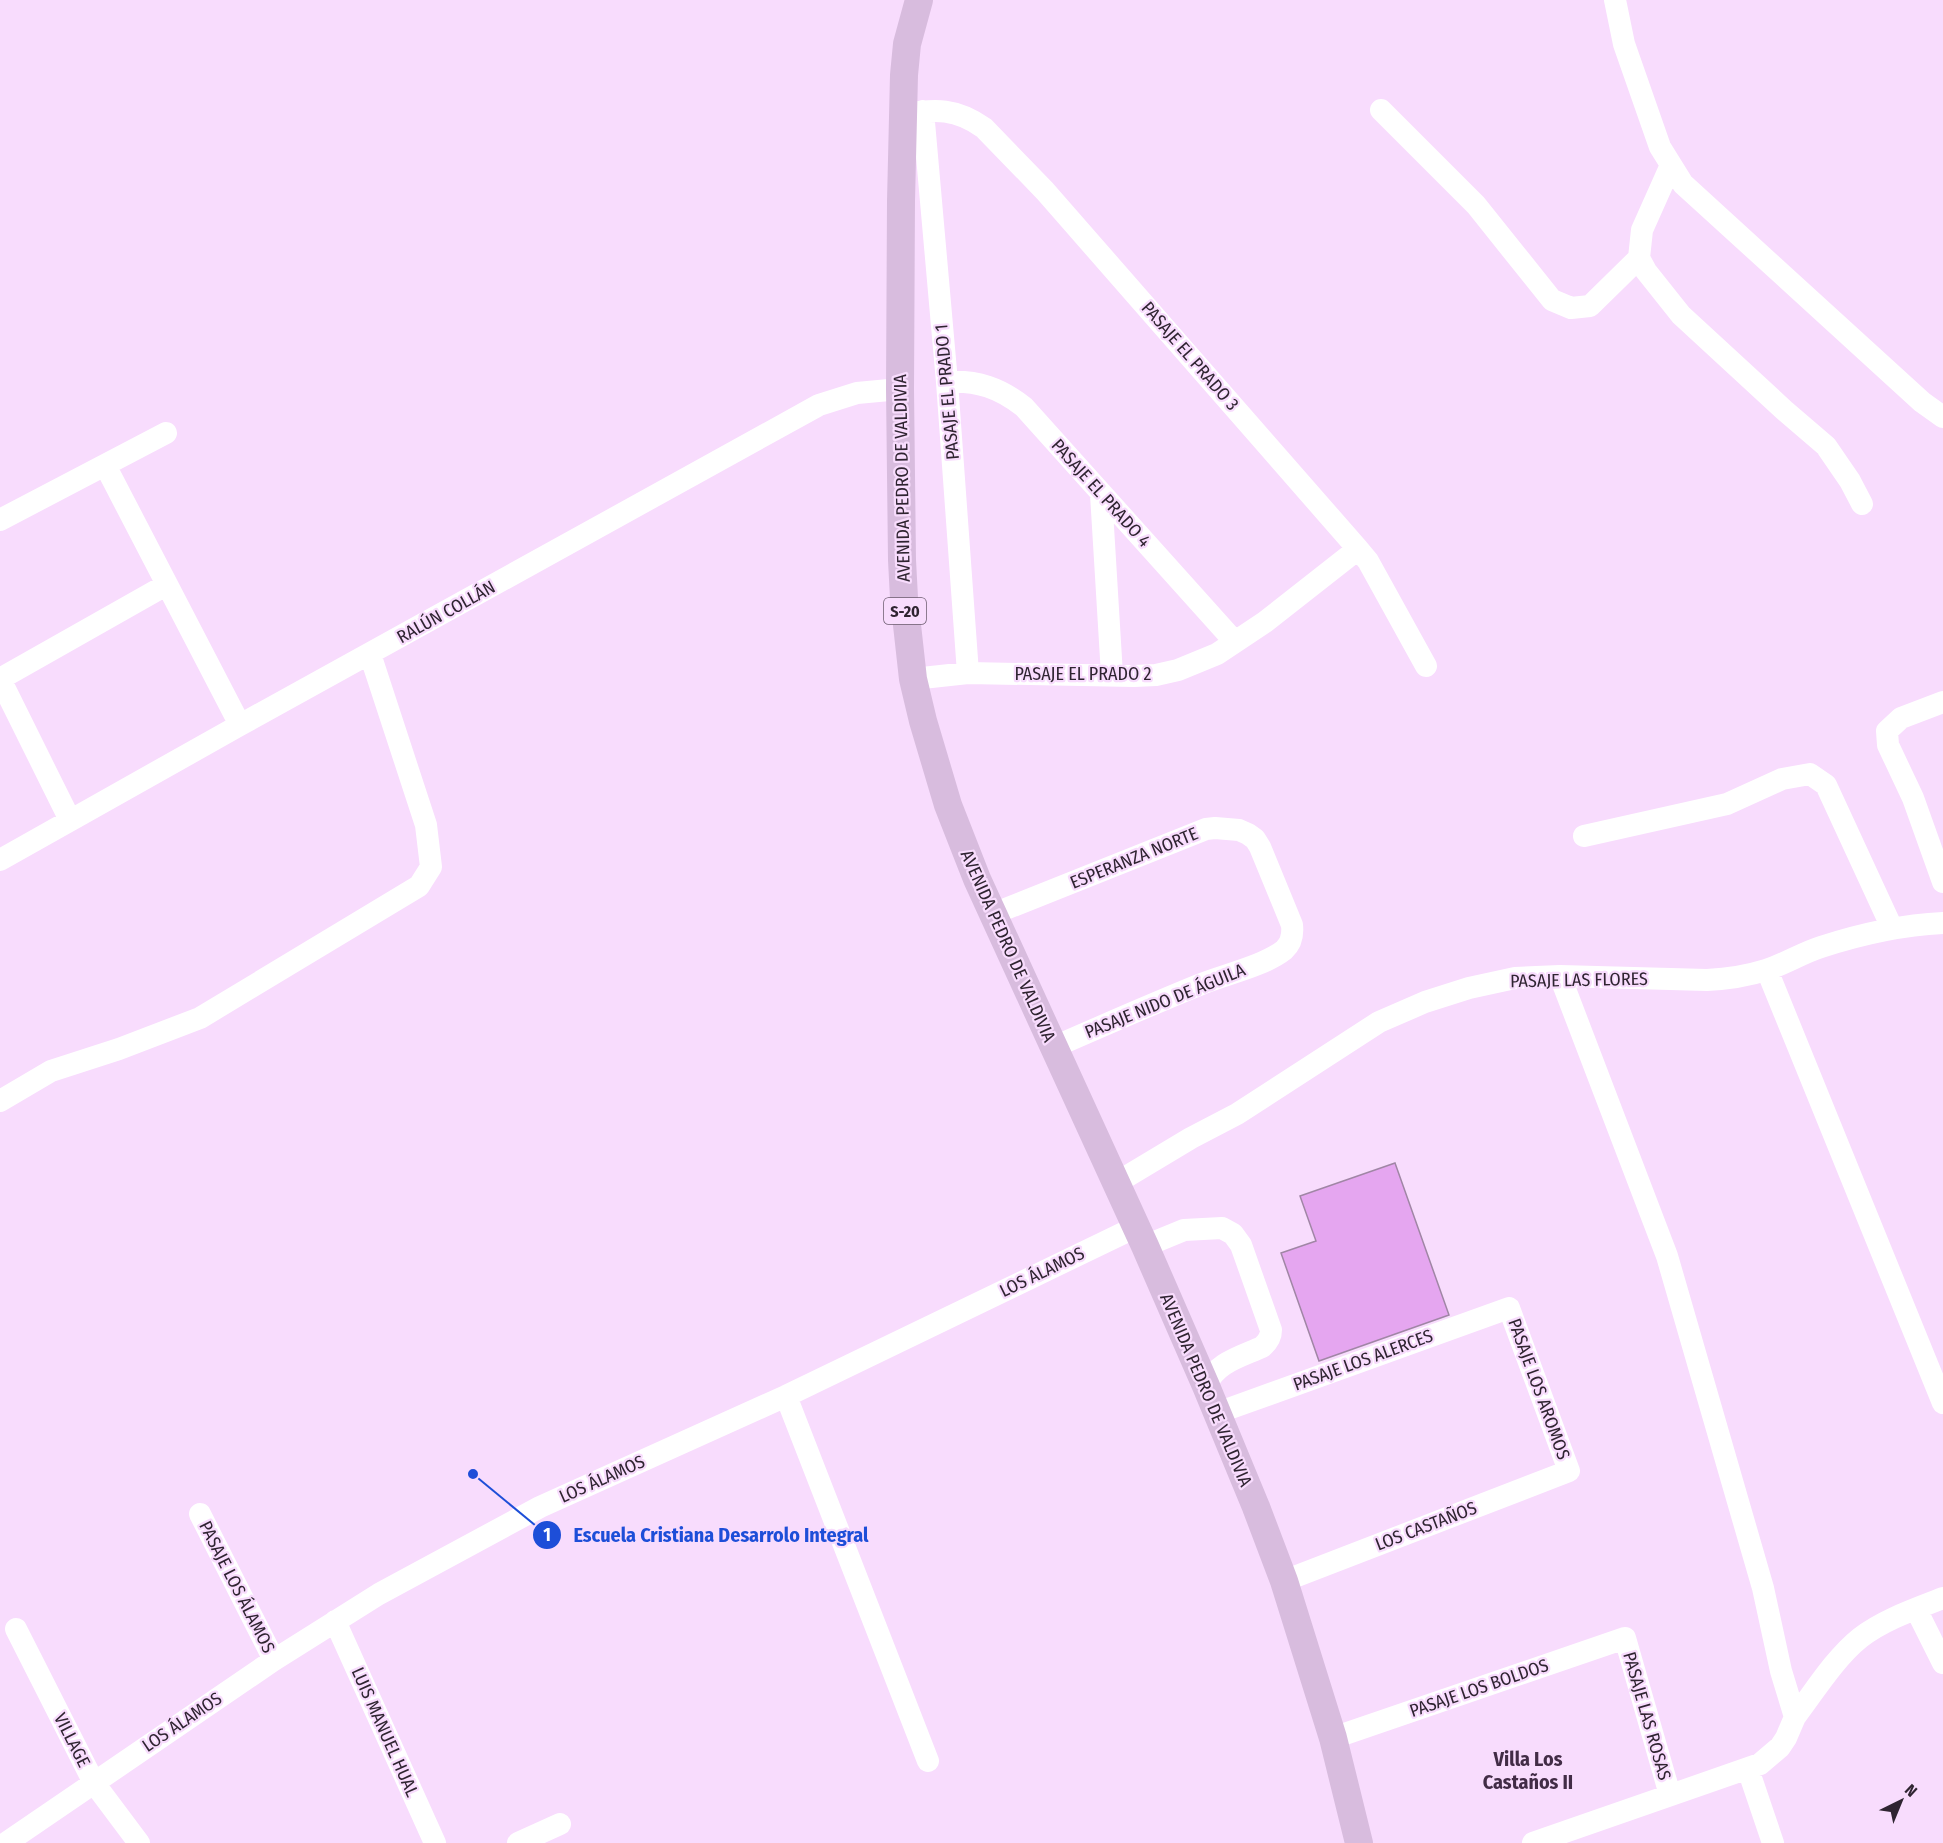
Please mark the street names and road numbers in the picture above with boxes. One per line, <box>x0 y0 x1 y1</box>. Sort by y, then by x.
street label: PASAJE EL PRADO 3 <box>1137 297 1243 415</box>
street label: PASAJE EL PRADO 1 <box>930 323 964 461</box>
street label: AVENIDA PEDRO DE VALDIVIA <box>889 373 915 582</box>
street label: PASAJE EL PRADO 4 <box>1047 434 1155 552</box>
street label: RALÚN COLLÁN <box>393 575 499 648</box>
road number: S-20 <box>884 598 926 624</box>
street label: PASAJE EL PRADO 2 <box>1015 663 1152 685</box>
street label: ESPERANZA NORTE <box>1067 822 1201 894</box>
street label: AVENIDA PEDRO DE VALDIVIA <box>956 847 1061 1046</box>
street label: PASAJE NIDO DE ÁGUILA <box>1081 958 1249 1043</box>
street label: PASAJE LAS FLORES <box>1510 968 1648 992</box>
street label: LOS ÁLAMOS <box>996 1241 1088 1302</box>
street label: AVENIDA PEDRO DE VALDIVIA <box>1155 1290 1257 1490</box>
street label: PASAJE LOS AROMOS <box>1503 1315 1575 1463</box>
street label: PASAJE LOS ALERCES <box>1290 1324 1436 1396</box>
street label: LOS ÁLAMOS <box>555 1449 648 1508</box>
street label: LOS CASTAÑOS <box>1372 1497 1480 1555</box>
street label: PASAJE LOS ÁLAMOS <box>194 1517 281 1657</box>
street label: PASAJE LAS ROSAS <box>1618 1649 1676 1783</box>
street label: PASAJE LOS BOLDOS <box>1407 1654 1551 1722</box>
street label: LUIS MANUEL HUAL <box>347 1664 423 1800</box>
street label: LOS ÁLAMOS <box>137 1686 226 1757</box>
street label: VILLAGE <box>49 1709 95 1771</box>

